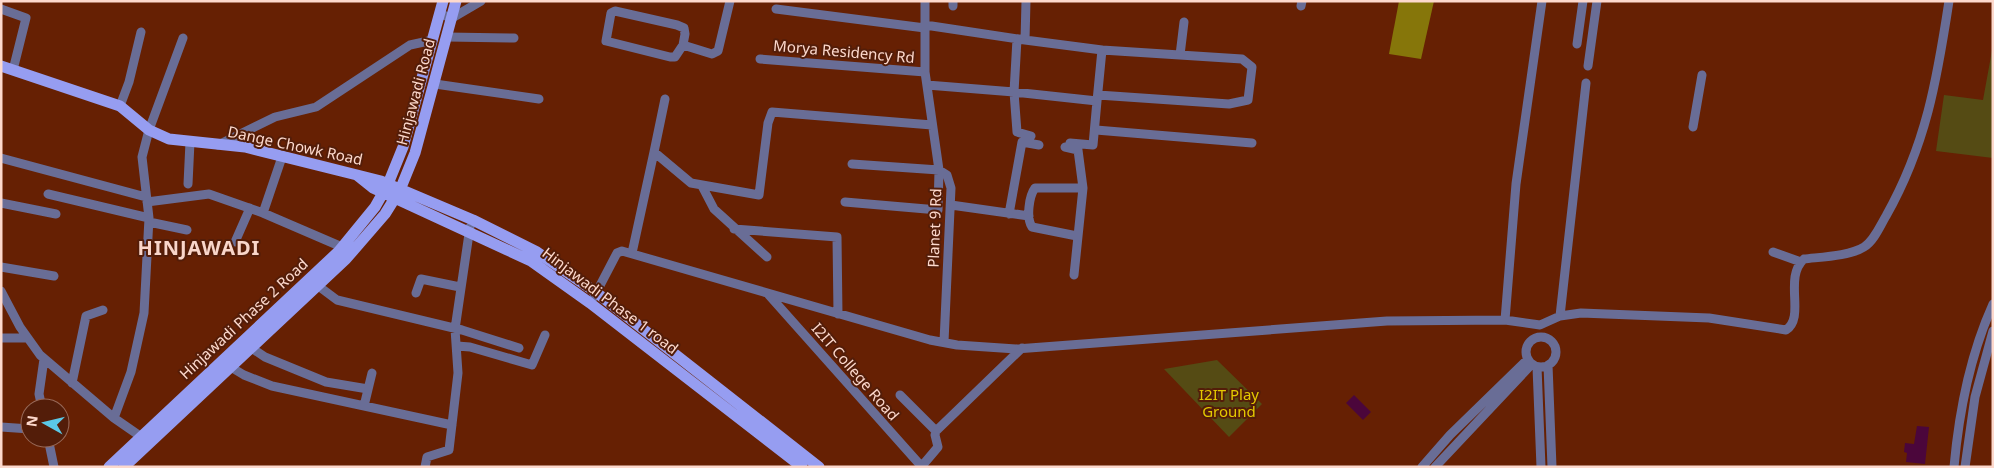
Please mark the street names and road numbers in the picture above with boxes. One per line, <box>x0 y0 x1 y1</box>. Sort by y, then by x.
street label: Morya Residency Rd <box>773 35 916 67</box>
street label: Hinjawadi Road <box>391 36 439 147</box>
street label: Dange Chowk Road <box>226 121 365 169</box>
street label: Planet 9 Rd <box>923 188 945 268</box>
street label: Hinjawadi Phase 1 road <box>539 243 683 358</box>
street label: Hinjawadi Phase 2 Road <box>175 253 312 383</box>
street label: I2IT College Road <box>808 318 904 424</box>

